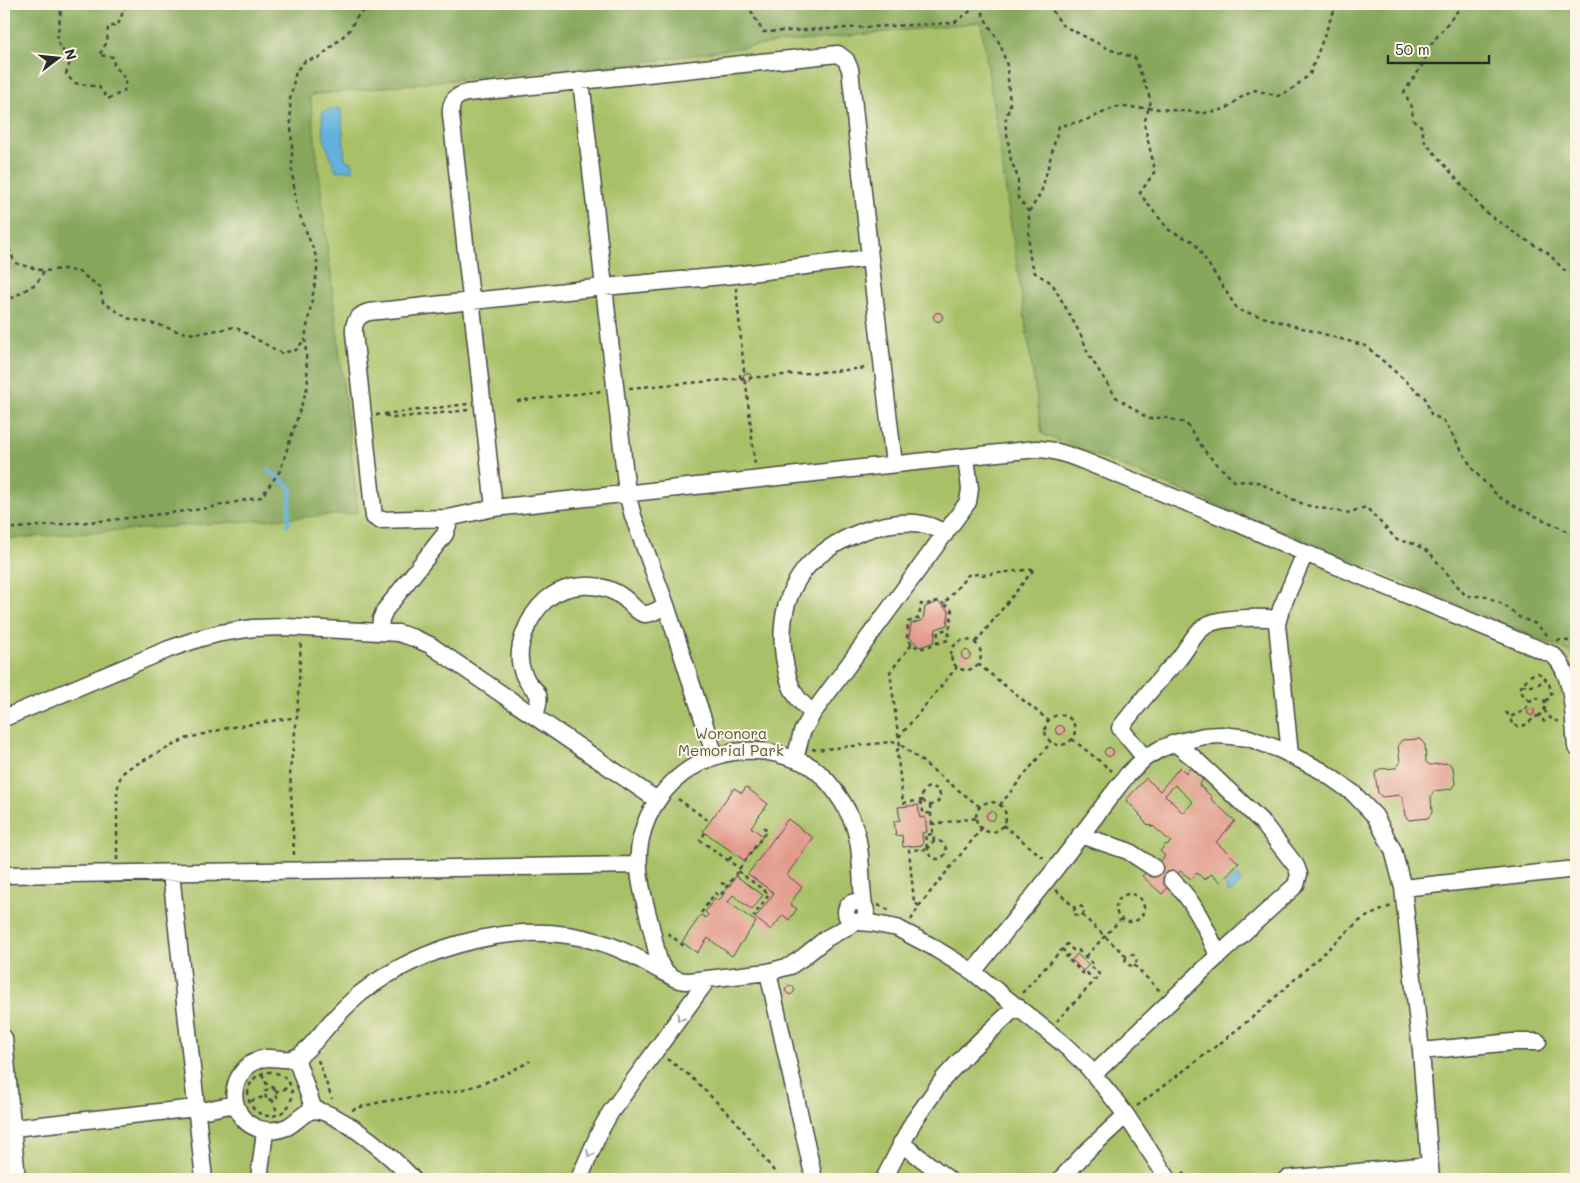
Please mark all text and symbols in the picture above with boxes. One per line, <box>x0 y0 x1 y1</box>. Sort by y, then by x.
north arrow <box>32 32 82 82</box>
scale bar <box>1388 32 1489 64</box>
text: 50 m <box>1395 39 1430 59</box>
text: N <box>60 47 82 62</box>
park label: Woronora Memorial Park <box>678 723 784 760</box>
one-way arrow <box>676 1013 686 1022</box>
one-way arrow <box>586 1149 597 1158</box>

